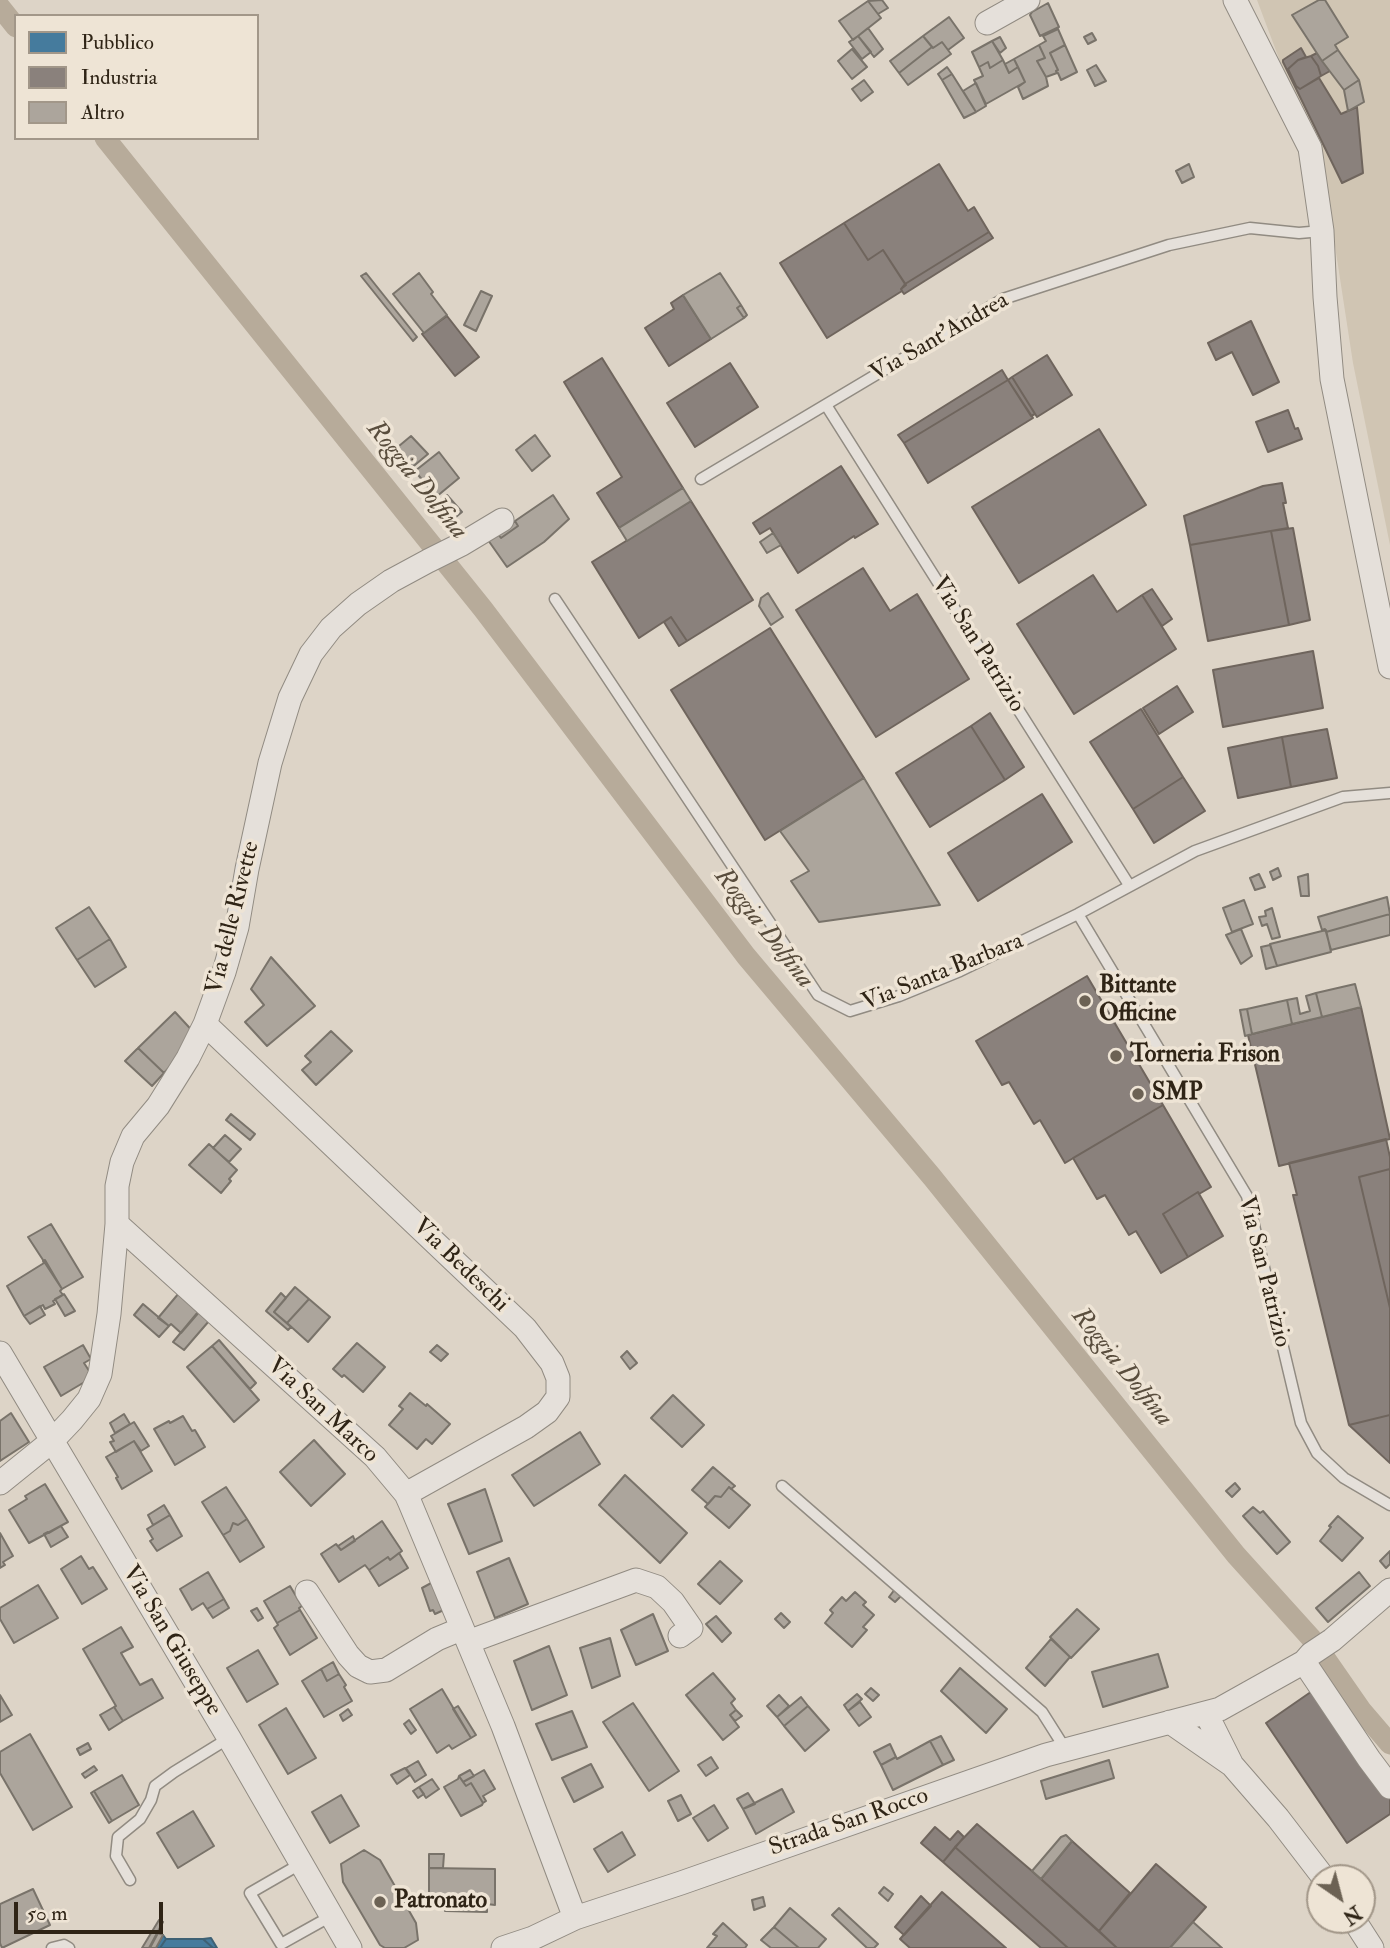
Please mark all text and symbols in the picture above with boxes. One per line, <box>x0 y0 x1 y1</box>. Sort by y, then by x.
legend <box>14 14 259 140</box>
text: Pubblico <box>81 29 154 56</box>
text: Industria <box>81 64 158 91</box>
text: Altro <box>81 99 124 126</box>
street label: Via Sant'Andrea <box>866 287 1014 389</box>
water label: Roggia Dolfina <box>359 415 473 547</box>
street label: Via San Patrizio <box>924 572 1030 718</box>
street label: Via delle Rivette <box>201 839 267 997</box>
water label: Roggia Dolfina <box>706 863 820 995</box>
street label: Via Santa Barbara <box>858 928 1028 1018</box>
place label: Bittante Officine <box>1099 973 1176 1029</box>
marker: Bittante Officine <box>1077 993 1093 1009</box>
place label: Torneria Frison <box>1130 1042 1280 1070</box>
marker: Torneria Frison <box>1108 1048 1124 1064</box>
place label: SMP <box>1152 1080 1203 1108</box>
marker: SMP <box>1130 1086 1146 1102</box>
street label: Via San Patrizio <box>1230 1193 1296 1351</box>
street label: Via Bedeschi <box>406 1213 514 1319</box>
water label: Roggia Dolfina <box>1064 1302 1178 1434</box>
street label: Via San Marco <box>260 1352 384 1470</box>
street label: Via San Giuseppe <box>115 1561 227 1721</box>
street label: Strada San Rocco <box>766 1782 932 1864</box>
north arrow <box>1306 1864 1376 1934</box>
scale bar <box>18 1888 166 1932</box>
place label: Patronato <box>394 1888 487 1916</box>
marker: Patronato <box>372 1894 388 1910</box>
text: 50 m <box>27 1900 68 1927</box>
text: N <box>1338 1900 1366 1929</box>

